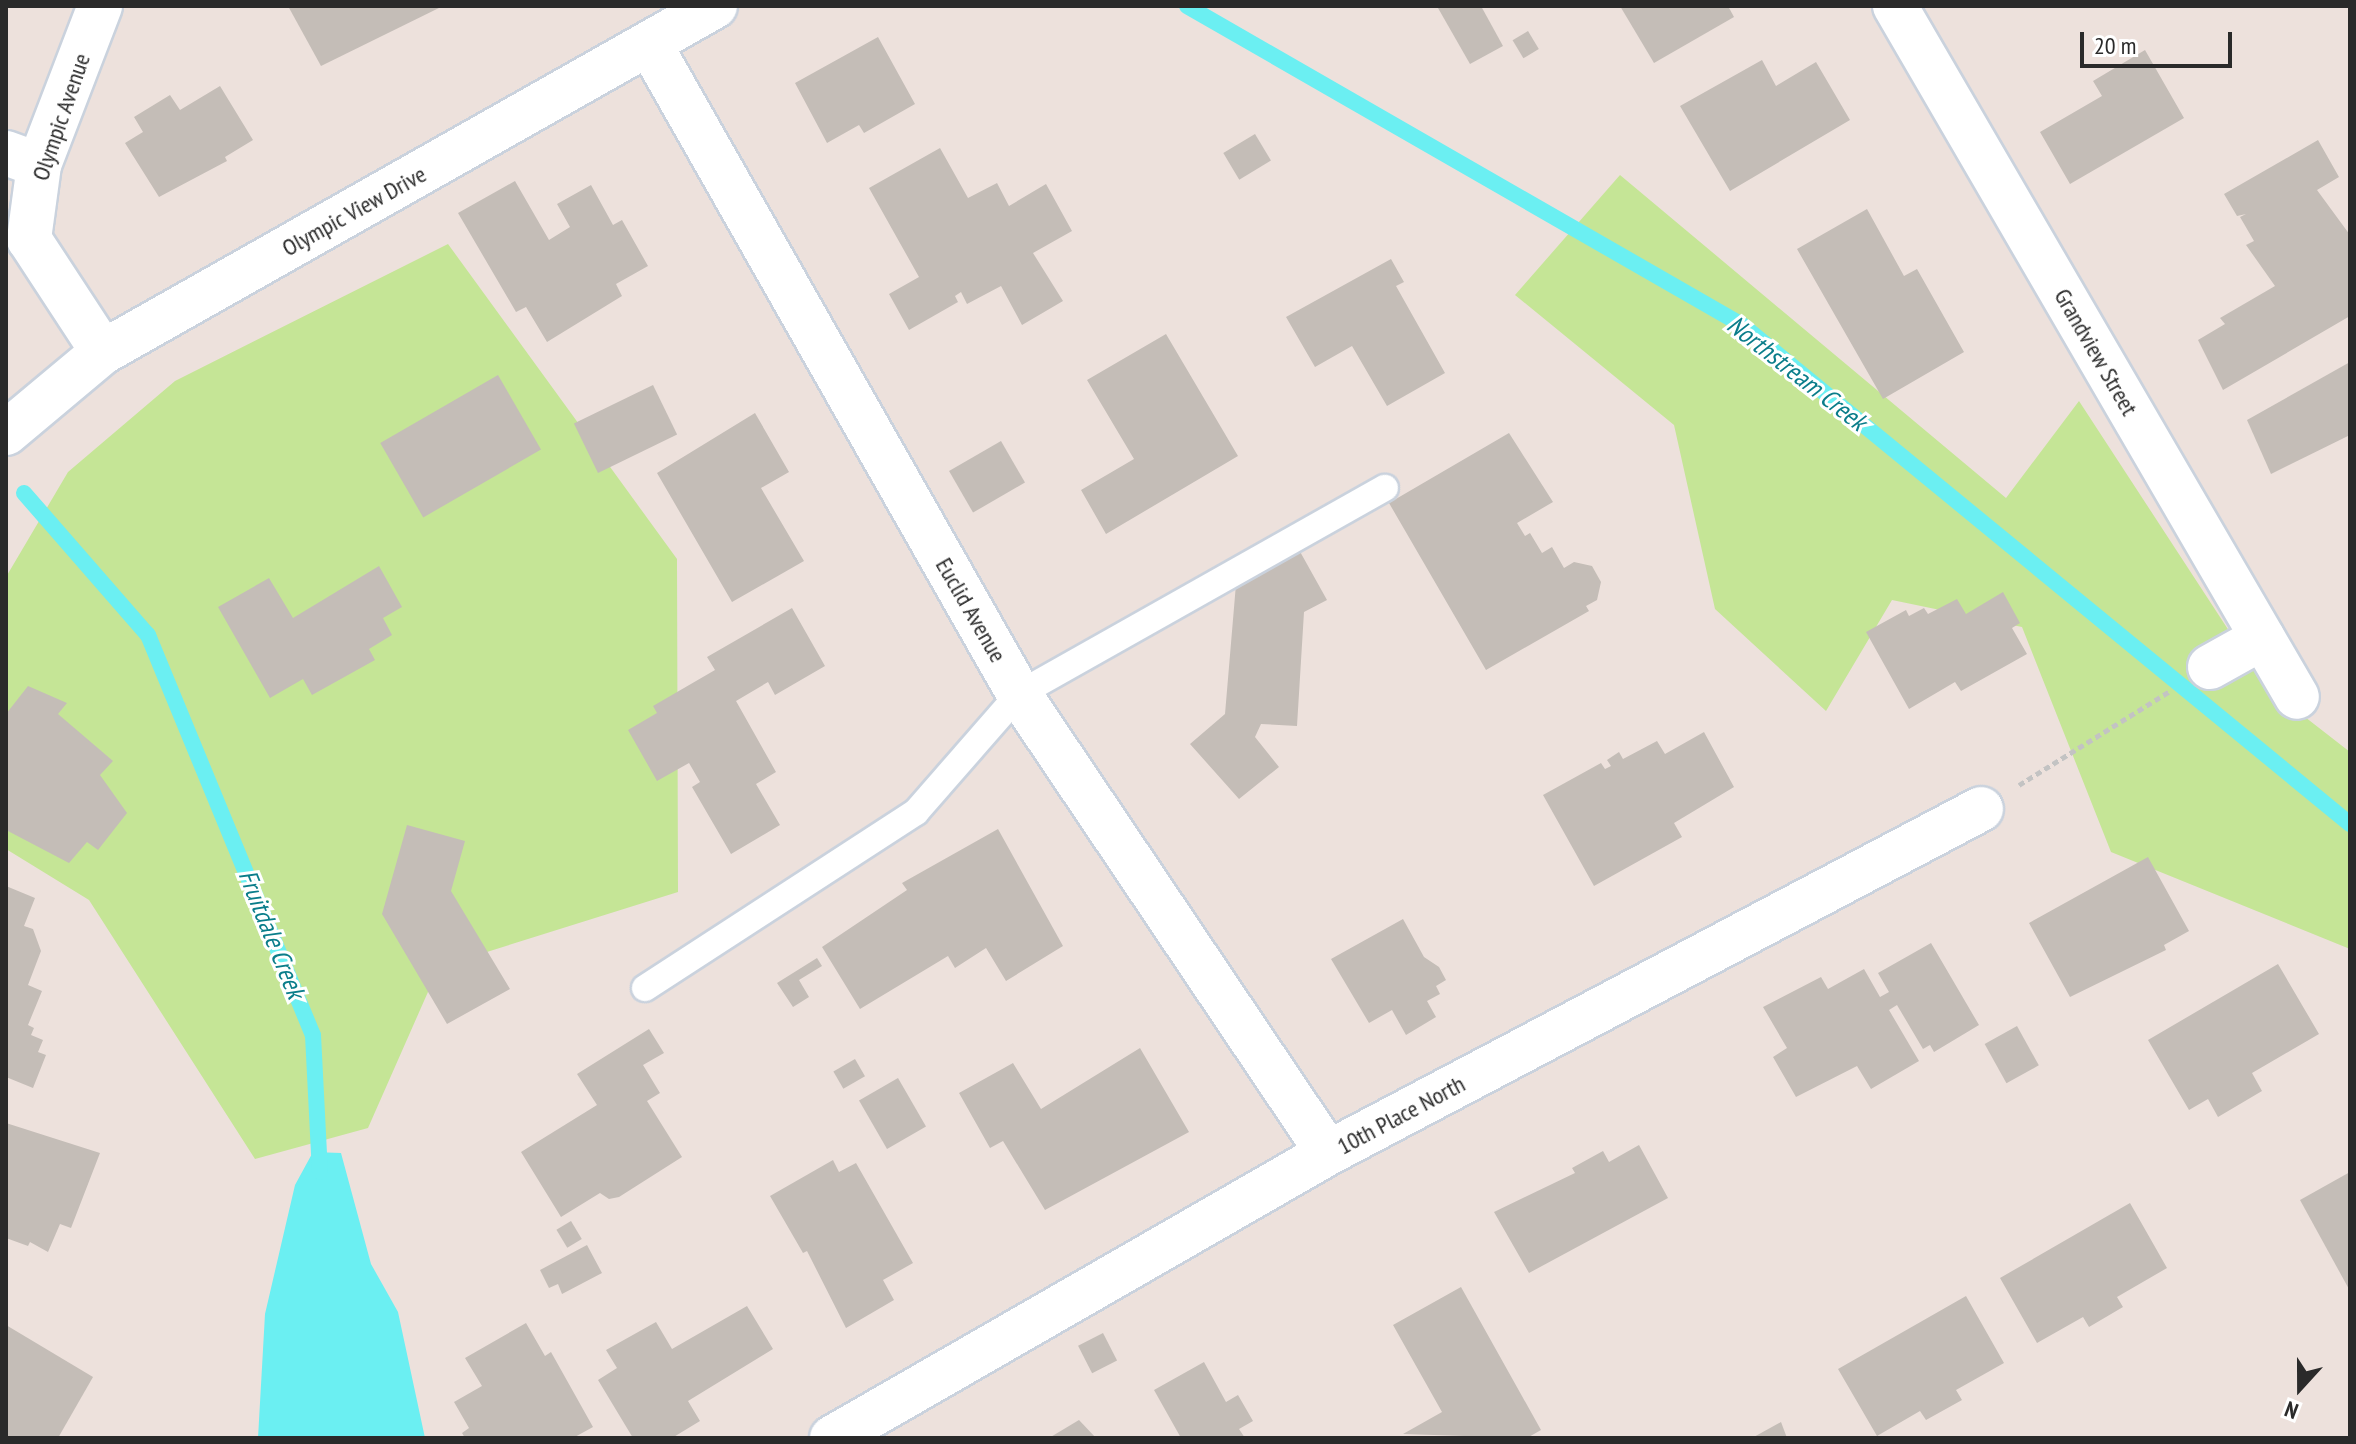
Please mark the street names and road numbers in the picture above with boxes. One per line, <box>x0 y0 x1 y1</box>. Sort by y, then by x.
street label: Olympic Avenue <box>26 49 96 185</box>
street label: Olympic View Drive <box>276 159 432 263</box>
street label: Grandview Street <box>2048 283 2144 421</box>
street label: Euclid Avenue <box>929 552 1013 668</box>
street label: 10th Place North <box>1332 1069 1470 1161</box>

